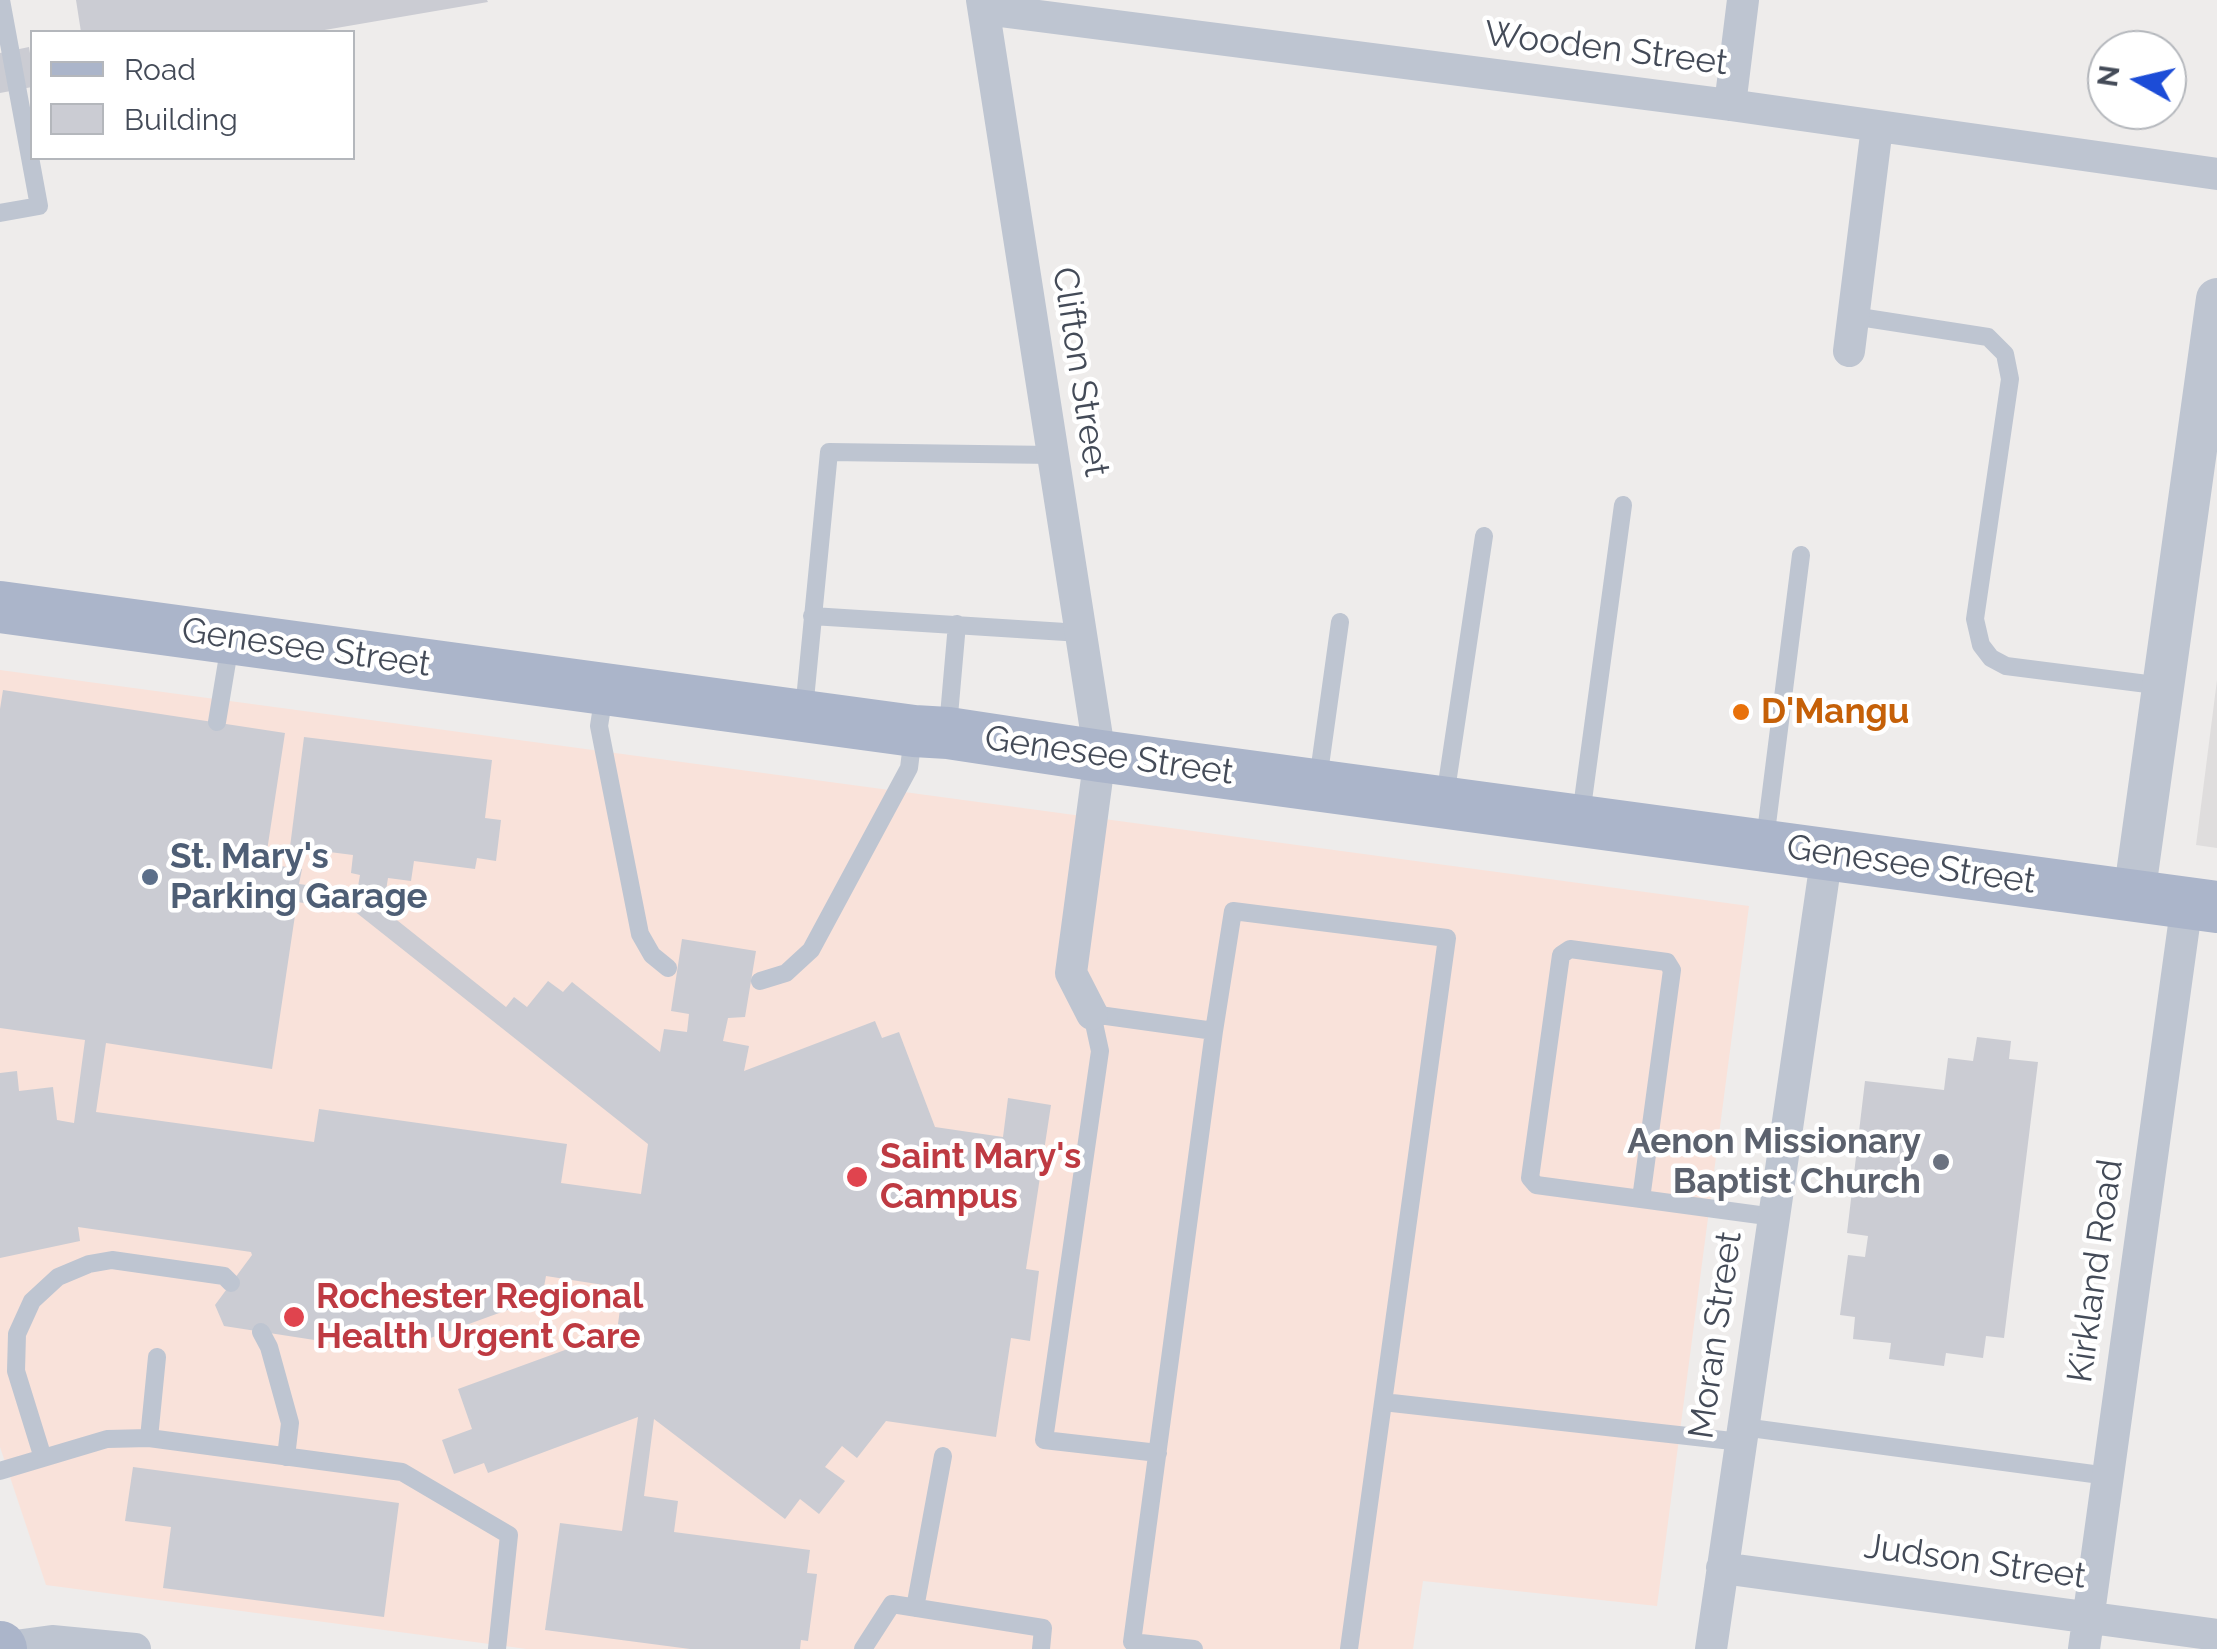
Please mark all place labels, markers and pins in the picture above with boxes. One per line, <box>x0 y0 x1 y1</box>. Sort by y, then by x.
place label: D'Mangu <box>1761 691 1909 733</box>
marker: D'Mangu <box>1730 701 1752 723</box>
place label: St. Mary's Parking Garage <box>170 836 428 918</box>
marker: St. Mary's Parking Garage <box>139 866 161 888</box>
place label: Aenon Missionary Baptist Church <box>1627 1121 1921 1203</box>
place label: Saint Mary's Campus <box>880 1136 1081 1218</box>
marker: Aenon Missionary Baptist Church <box>1930 1151 1952 1173</box>
marker: Saint Mary's Campus <box>844 1164 870 1190</box>
place label: Rochester Regional Health Urgent Care <box>316 1276 643 1358</box>
marker: Rochester Regional Health Urgent Care <box>281 1304 307 1330</box>

